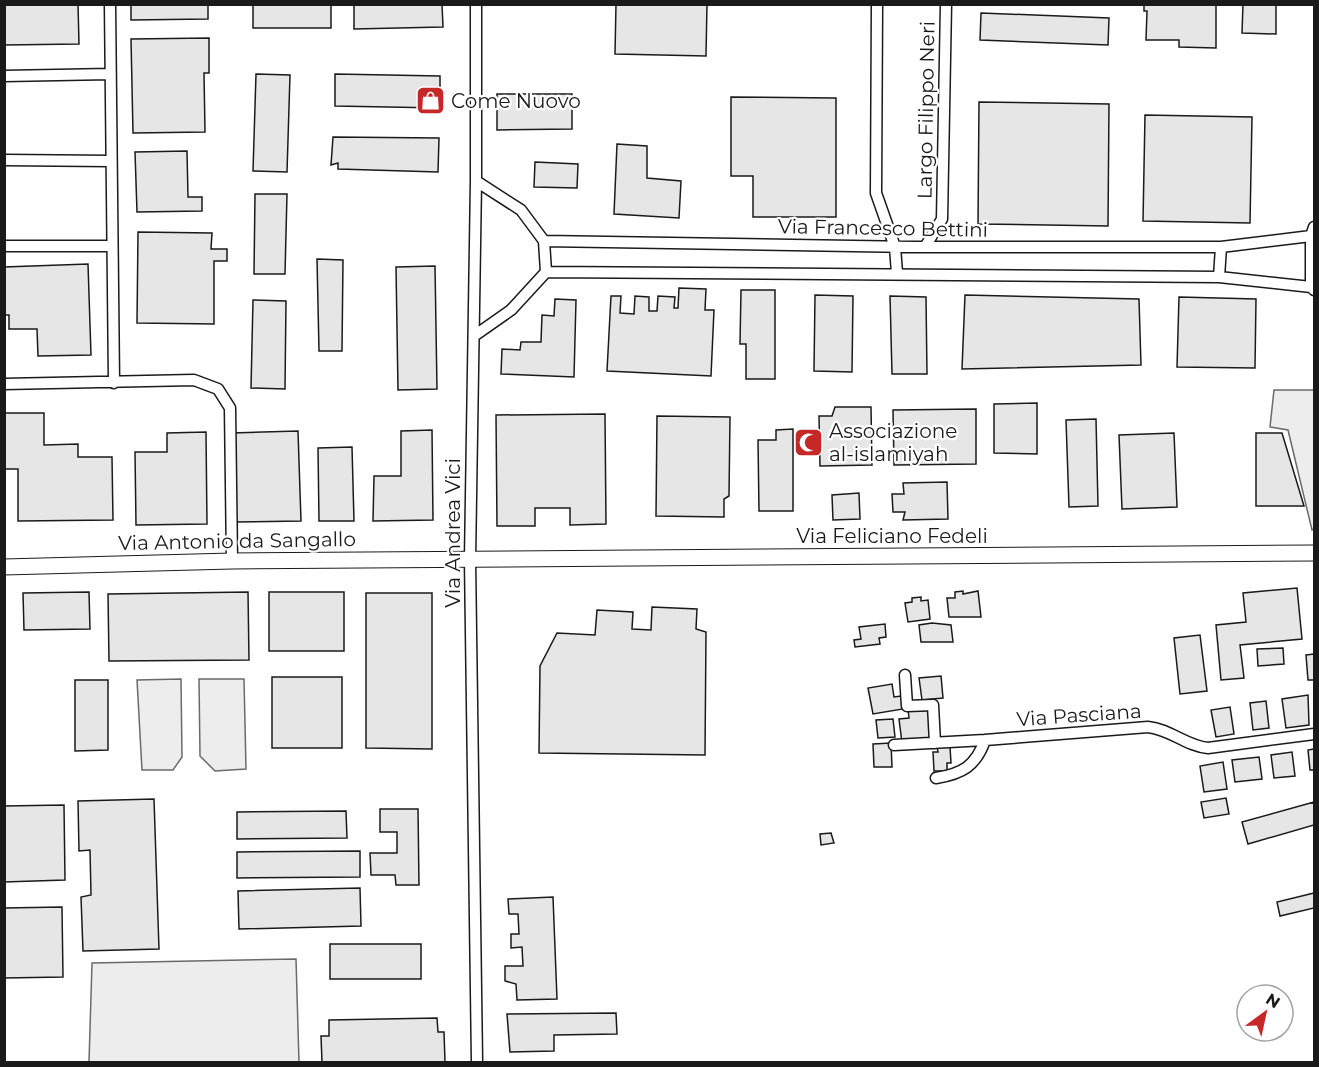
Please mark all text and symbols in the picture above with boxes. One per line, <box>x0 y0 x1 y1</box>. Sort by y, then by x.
street label: Largo Filippo Neri <box>912 21 940 199</box>
shop icon: Come Nuovo <box>414 85 446 117</box>
place label: Come Nuovo <box>451 89 581 113</box>
street label: Via Francesco Bettini <box>778 214 988 242</box>
place label: Associazione al-islamiyah <box>829 419 957 466</box>
mosque icon: Associazione al-islamiyah <box>792 427 824 459</box>
street label: Via Andrea Vici <box>441 458 465 608</box>
street label: Via Feliciano Fedeli <box>796 524 988 548</box>
street label: Via Antonio da Sangallo <box>118 527 356 555</box>
street label: Via Pasciana <box>1016 699 1142 731</box>
north arrow <box>1235 983 1295 1043</box>
text: N <box>1262 989 1283 1012</box>

